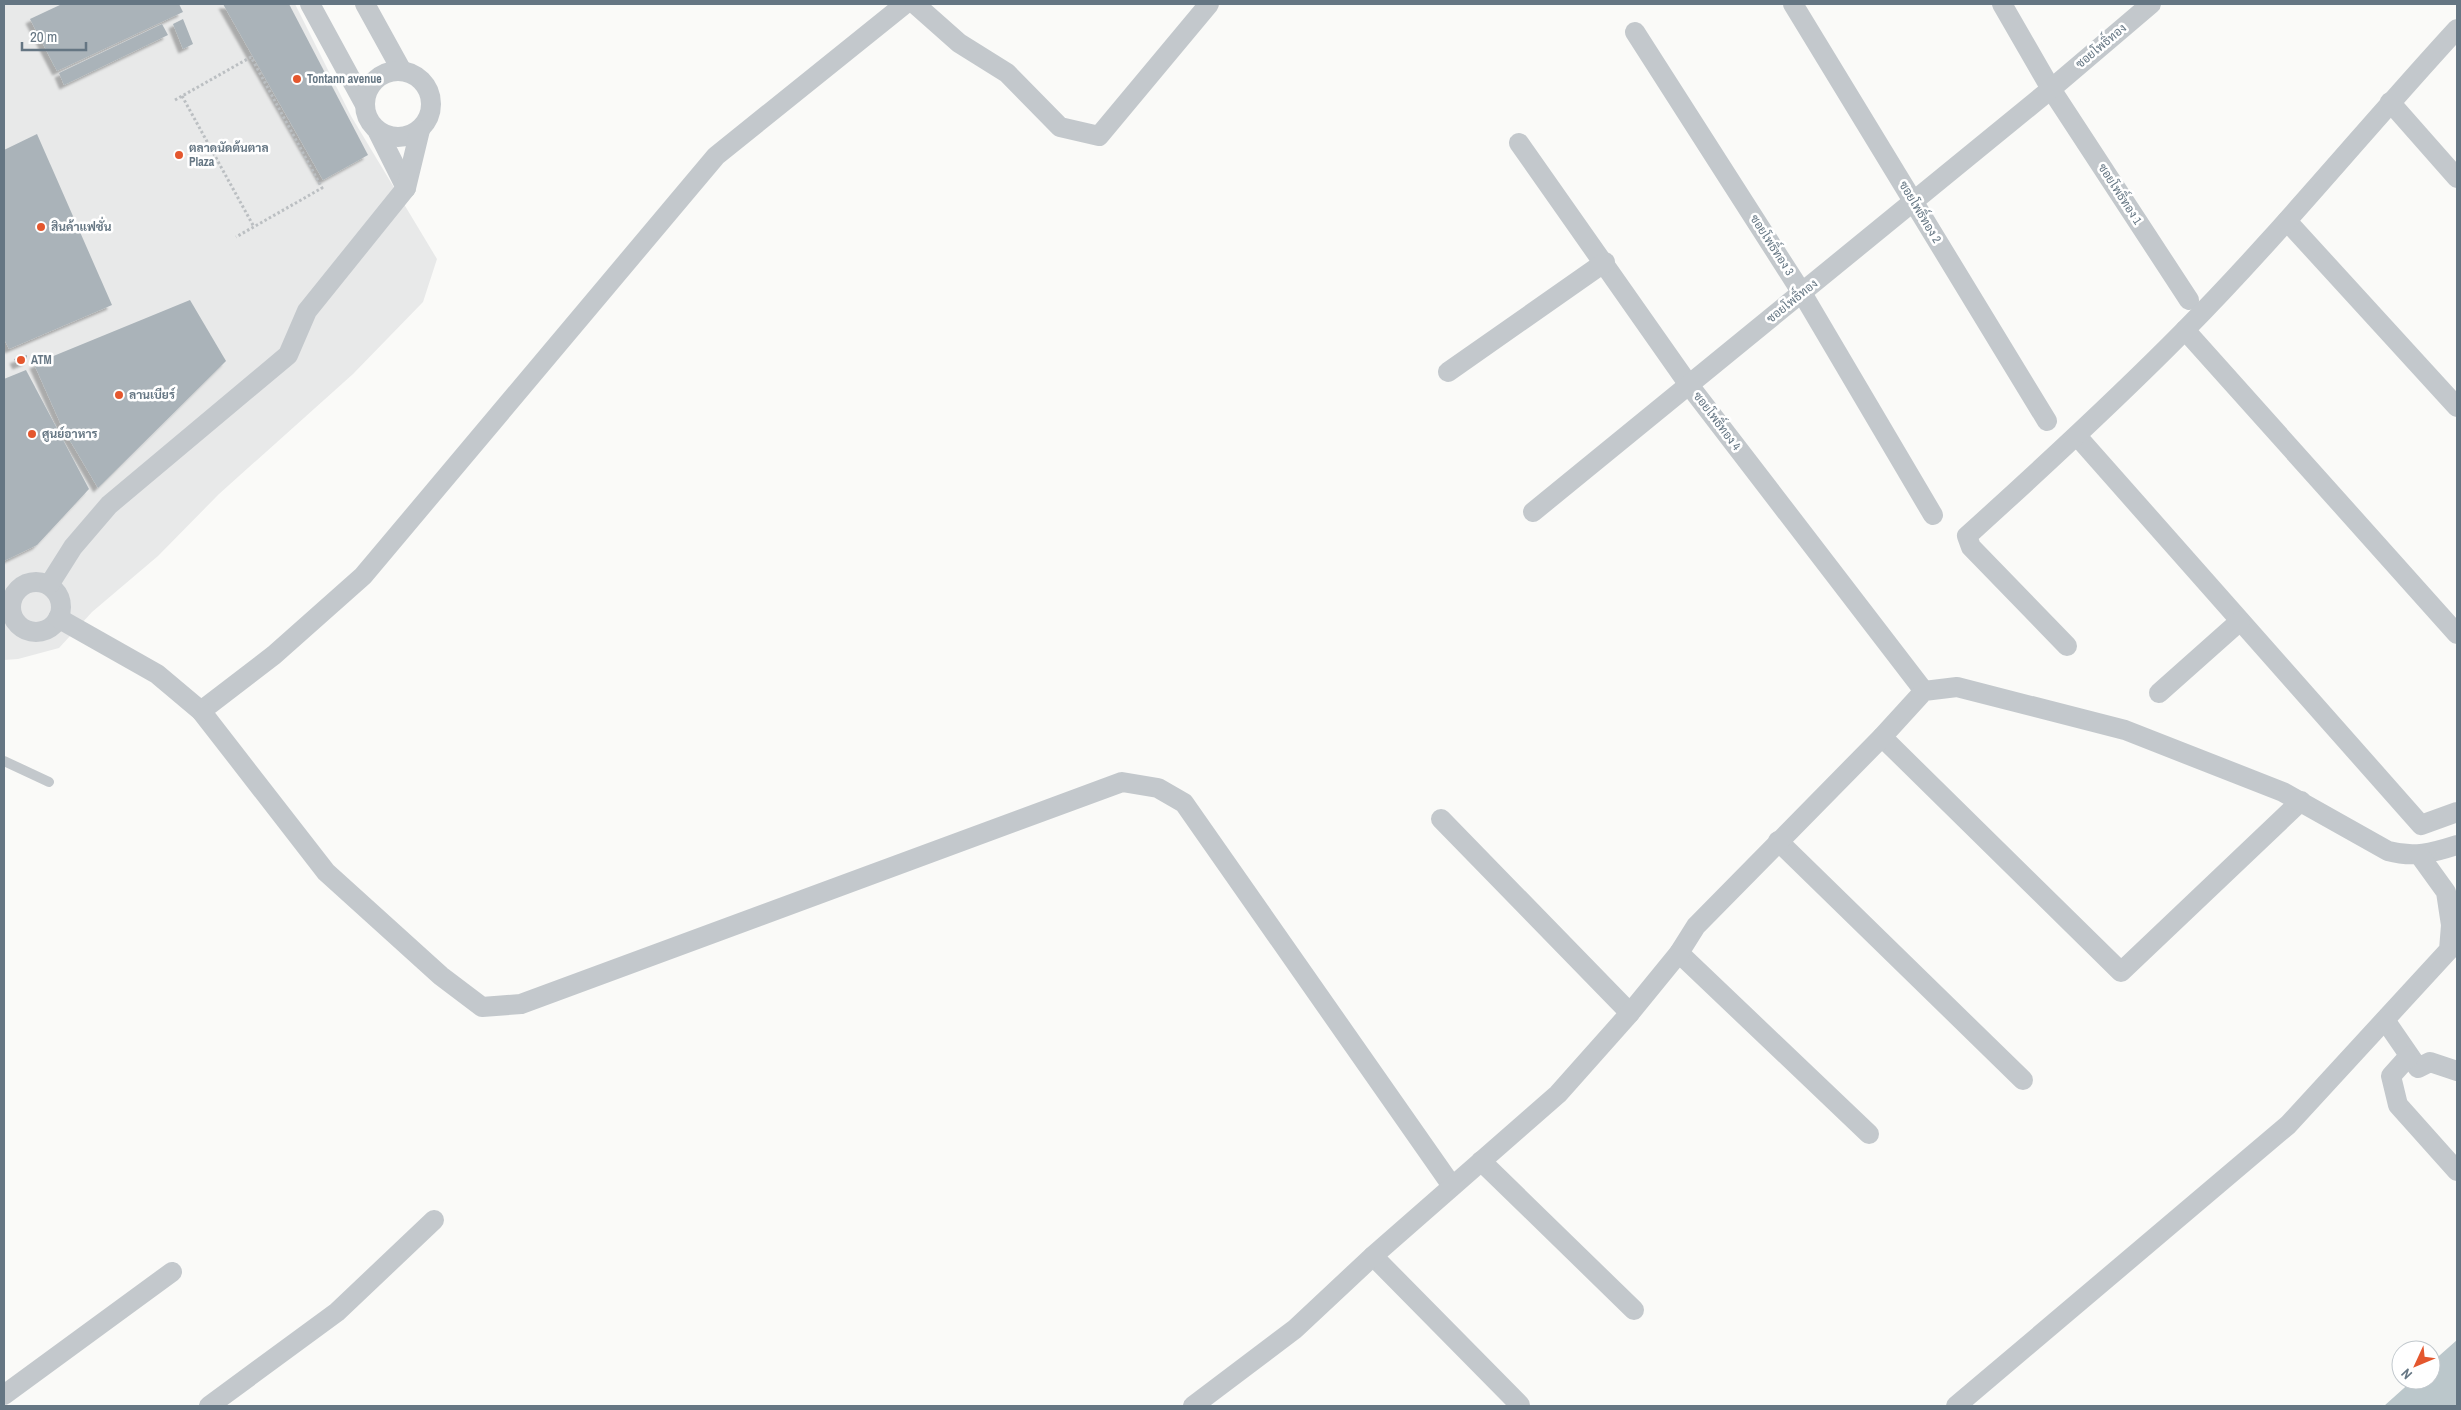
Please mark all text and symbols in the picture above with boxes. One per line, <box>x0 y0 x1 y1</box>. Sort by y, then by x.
street label: ซอยโพธิ์ทอง <box>2070 18 2130 72</box>
scale bar <box>22 20 86 52</box>
text: 20 m <box>30 26 57 47</box>
place label: Tontann avenue <box>307 71 382 87</box>
marker: Tontann avenue <box>291 73 303 85</box>
place label: ตลาดนัดต้นตาล Plaza <box>189 140 269 170</box>
marker: ตลาดนัดต้นตาล Plaza <box>173 149 185 161</box>
street label: ซอยโพธิ์ทอง 1 <box>2094 159 2149 228</box>
street label: ซอยโพธิ์ทอง 2 <box>1895 176 1948 246</box>
street label: ซอยโพธิ์ทอง 3 <box>1746 210 1801 279</box>
place label: สินค้าแฟชั่น <box>51 216 112 235</box>
marker: สินค้าแฟชั่น <box>35 221 47 233</box>
street label: ซอยโพธิ์ทอง <box>1761 273 1821 327</box>
place label: ATM <box>31 352 52 368</box>
marker: ATM <box>15 354 27 366</box>
street label: ซอยโพธิ์ทอง 4 <box>1690 386 1747 454</box>
place label: ลานเบียร์ <box>129 387 176 403</box>
marker: ลานเบียร์ <box>113 389 125 401</box>
place label: ศูนย์อาหาร <box>42 426 98 442</box>
marker: ศูนย์อาหาร <box>26 428 38 440</box>
north arrow <box>2391 1340 2441 1390</box>
text: N <box>2397 1365 2416 1383</box>

